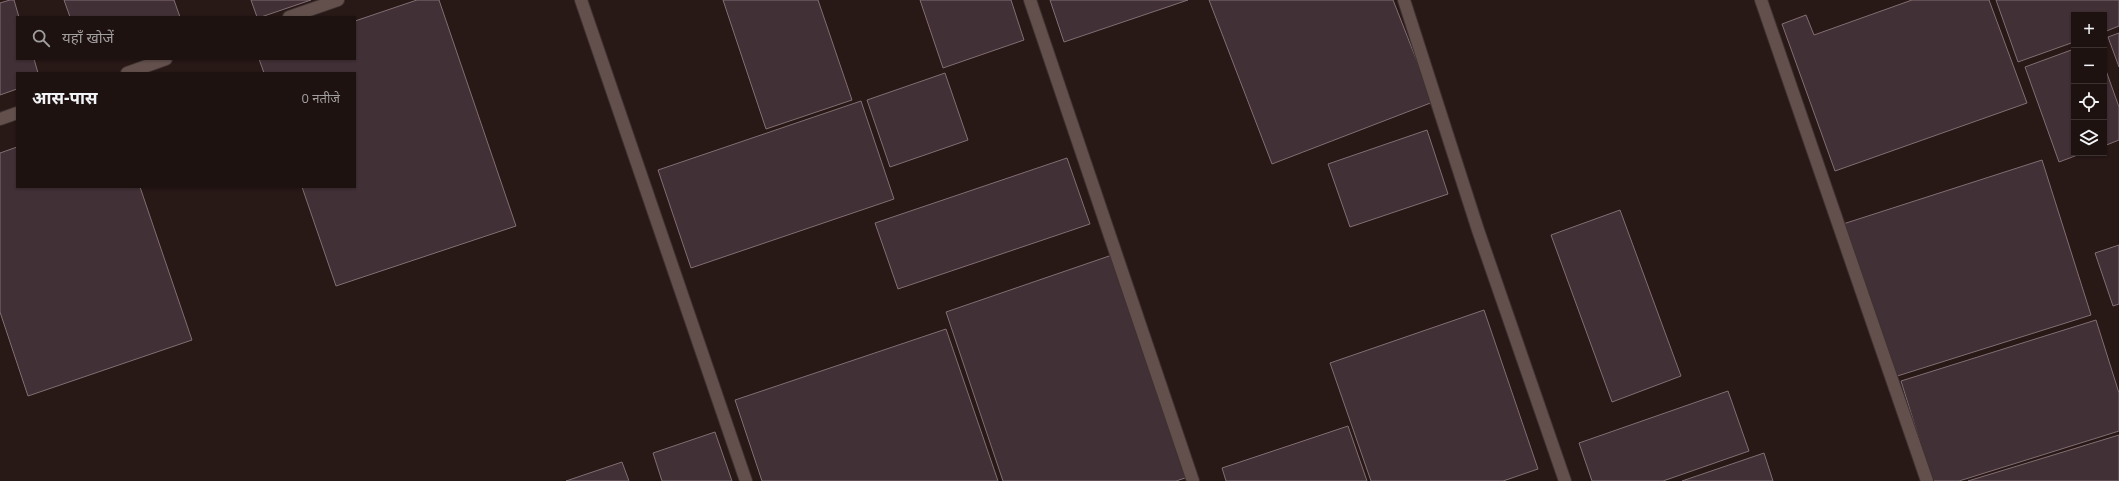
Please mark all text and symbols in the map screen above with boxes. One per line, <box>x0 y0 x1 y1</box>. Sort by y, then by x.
map controls <box>2071 12 2107 156</box>
button: + <box>2071 12 2107 48</box>
search box <box>16 16 356 60</box>
icon: search <box>30 27 52 49</box>
text: यहाँ खोजें <box>62 27 114 47</box>
button: − <box>2071 48 2107 84</box>
button: locate <box>2071 84 2107 120</box>
text: आस-पास <box>32 86 98 109</box>
text: 0 नतीजे <box>302 89 340 107</box>
button: layers <box>2071 120 2107 156</box>

